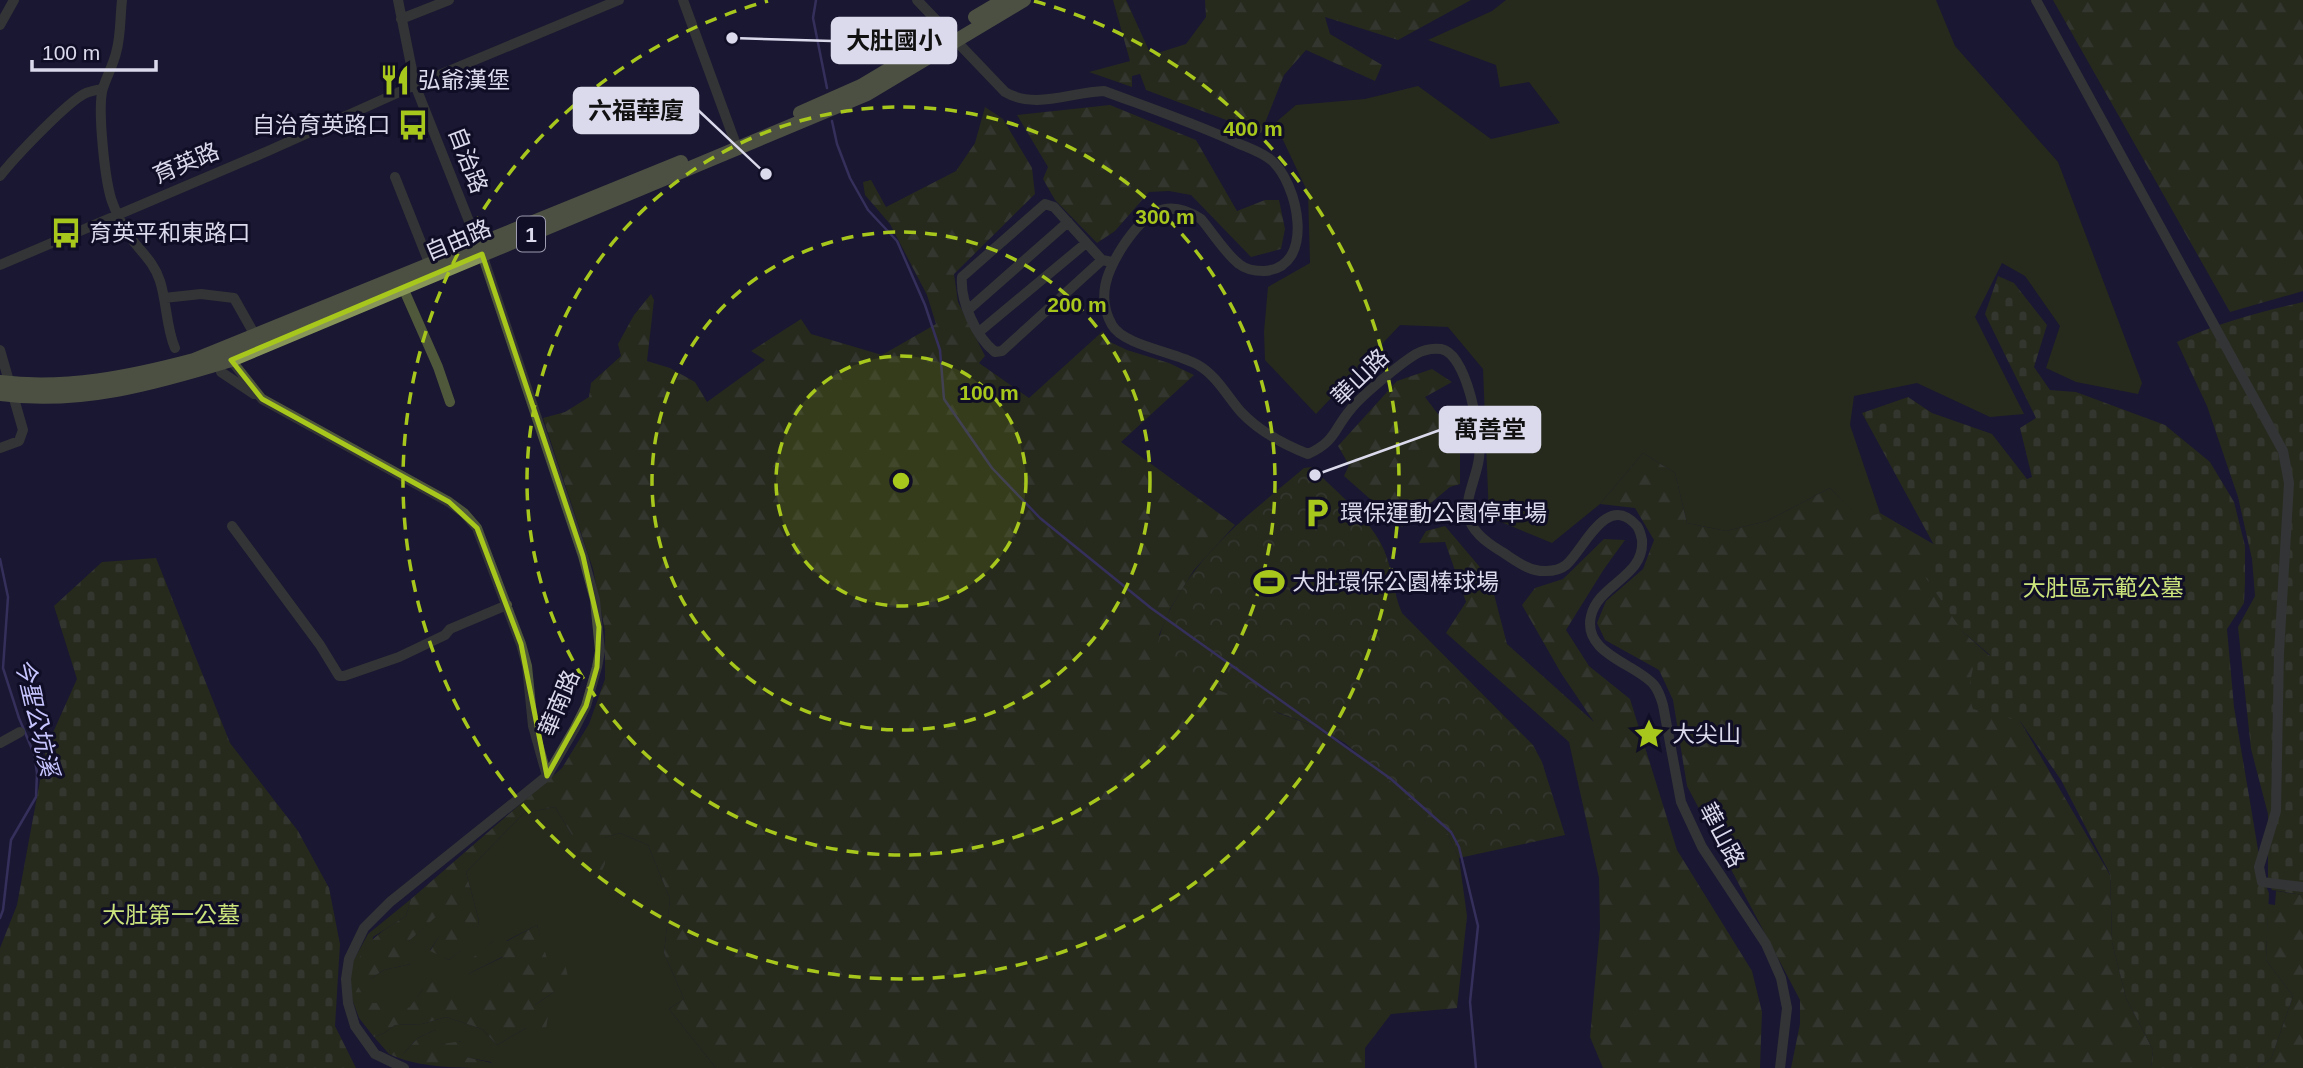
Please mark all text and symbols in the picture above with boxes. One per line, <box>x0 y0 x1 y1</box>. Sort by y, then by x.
callout: 大肚國小 <box>832 18 956 63</box>
text: 大肚國小 <box>846 27 942 54</box>
scale bar <box>32 28 156 72</box>
text: 100 m <box>42 41 100 64</box>
restaurant icon: 弘爺漢堡 <box>378 63 412 97</box>
place label: 弘爺漢堡 <box>418 67 510 93</box>
callout: 六福華廈 <box>574 88 698 133</box>
text: 六福華廈 <box>588 97 684 124</box>
bus stop icon: 自治育英路口 <box>396 108 430 142</box>
place label: 自治育英路口 <box>252 112 390 138</box>
text: 400 m <box>1223 117 1283 140</box>
street label: 自治路 <box>443 123 493 197</box>
street label: 育英路 <box>149 138 223 188</box>
text: 300 m <box>1135 205 1195 228</box>
street label: 自由路 <box>421 215 495 265</box>
bus stop icon: 育英平和東路口 <box>49 216 83 250</box>
road number: 1 <box>517 216 545 252</box>
place label: 育英平和東路口 <box>89 220 250 246</box>
text: 200 m <box>1047 293 1107 316</box>
street label: 華山路 <box>1326 344 1394 410</box>
text: 100 m <box>959 381 1019 404</box>
callout: 萬善堂 <box>1440 407 1540 452</box>
text: 萬善堂 <box>1454 416 1526 443</box>
centre of rings <box>889 469 913 493</box>
parking icon: 環保運動公園停車場 <box>1300 496 1334 530</box>
place label: 環保運動公園停車場 <box>1340 500 1547 526</box>
sports icon: 大肚環保公園棒球場 <box>1252 565 1286 599</box>
place label: 大肚環保公園棒球場 <box>1292 569 1499 595</box>
park label: 大肚區示範公墓 <box>2023 575 2184 601</box>
water label: 今聖公坑溪 <box>10 656 64 781</box>
street label: 華南路 <box>534 666 584 740</box>
place icon: 大尖山 <box>1632 717 1666 751</box>
place label: 大尖山 <box>1672 721 1741 747</box>
street label: 華山路 <box>1694 798 1750 872</box>
park label: 大肚第一公墓 <box>102 902 240 928</box>

